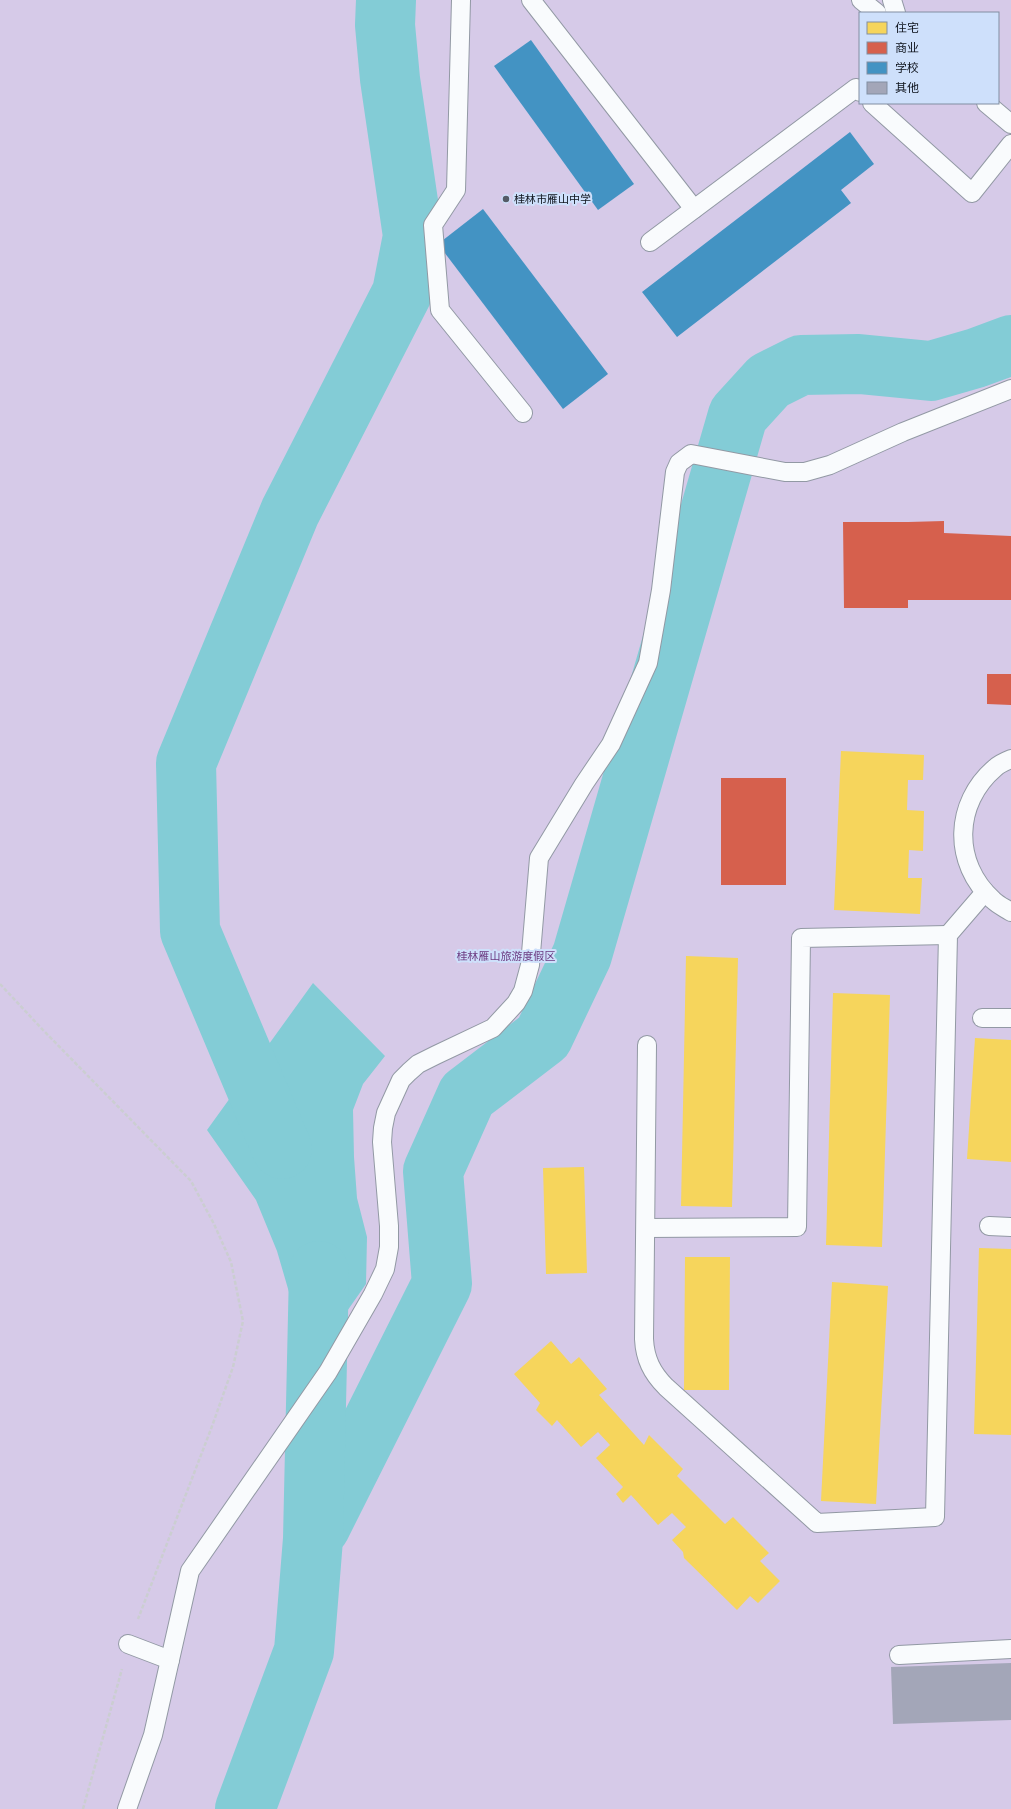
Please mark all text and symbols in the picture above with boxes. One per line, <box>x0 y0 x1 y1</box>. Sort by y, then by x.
legend <box>859 12 999 104</box>
text: 住宅 <box>895 21 919 35</box>
text: 商业 <box>895 41 919 55</box>
text: 学校 <box>895 61 919 75</box>
text: 其他 <box>895 81 919 95</box>
place label: 桂林市雁山中学 <box>514 193 591 205</box>
marker: 桂林市雁山中学 <box>501 194 511 204</box>
park label: 桂林雁山旅游度假区 <box>457 950 556 962</box>

